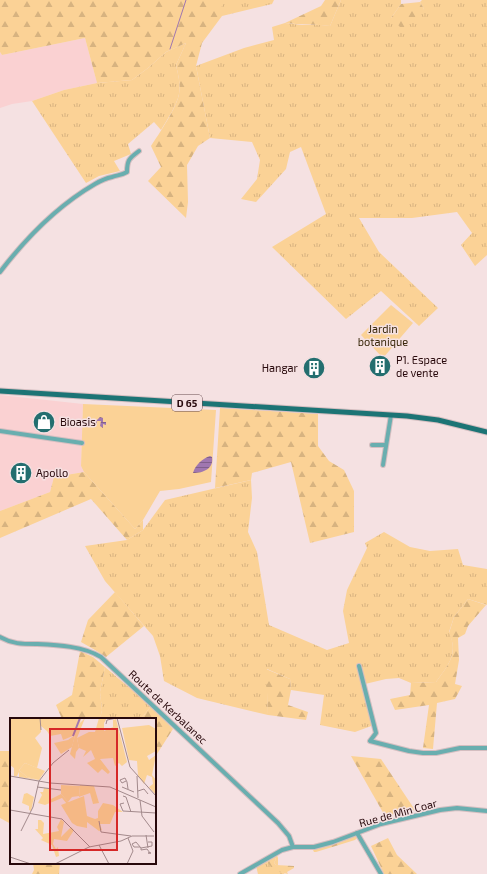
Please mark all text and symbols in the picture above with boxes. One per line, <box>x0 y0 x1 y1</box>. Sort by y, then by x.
park label: Jardin botanique <box>358 322 408 348</box>
building icon: P1. Espace de vente <box>367 353 393 379</box>
place label: P1. Espace de vente <box>396 353 447 379</box>
building icon: Hangar <box>301 355 327 381</box>
place label: Hangar <box>262 361 299 374</box>
road number: D 65 <box>172 395 202 411</box>
shop icon: Bioasis <box>31 409 57 435</box>
place label: Bioasis <box>60 415 96 428</box>
building icon: Apollo <box>8 460 34 486</box>
place label: Apollo <box>36 466 68 479</box>
street label: Route de Kerbalanec <box>126 667 210 746</box>
inset map <box>10 718 156 864</box>
street label: Rue de Min Coar <box>357 796 439 829</box>

